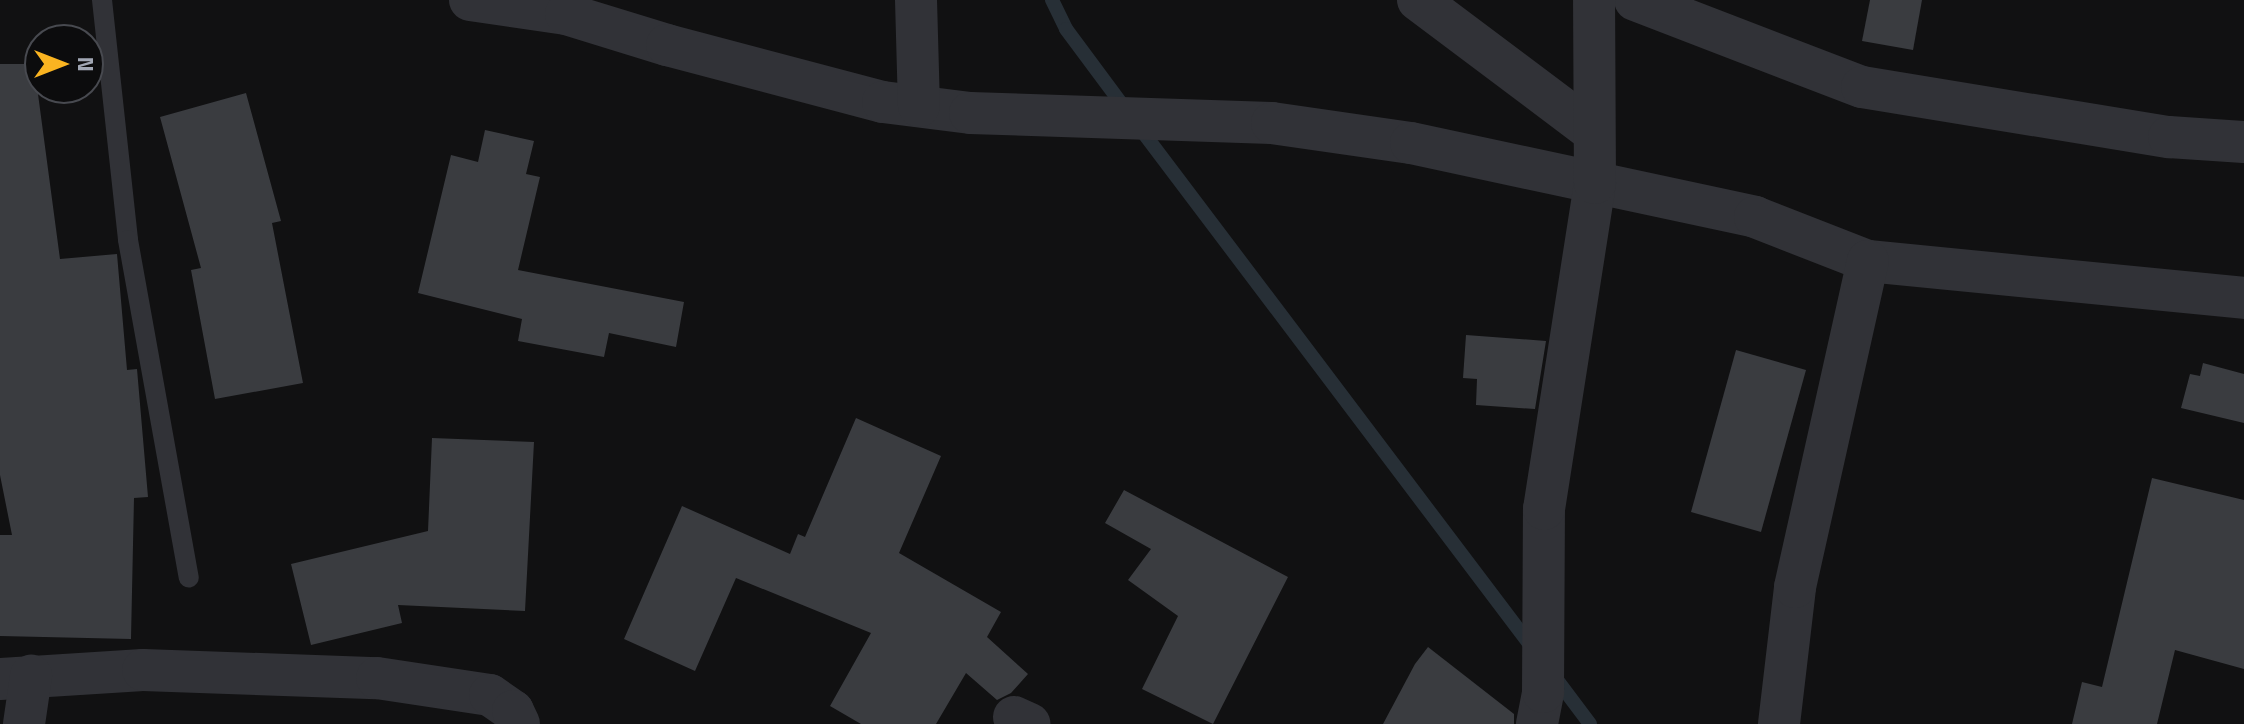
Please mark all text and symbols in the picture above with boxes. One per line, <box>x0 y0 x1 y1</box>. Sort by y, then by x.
north arrow <box>24 24 104 104</box>
text: N <box>69 56 103 72</box>

